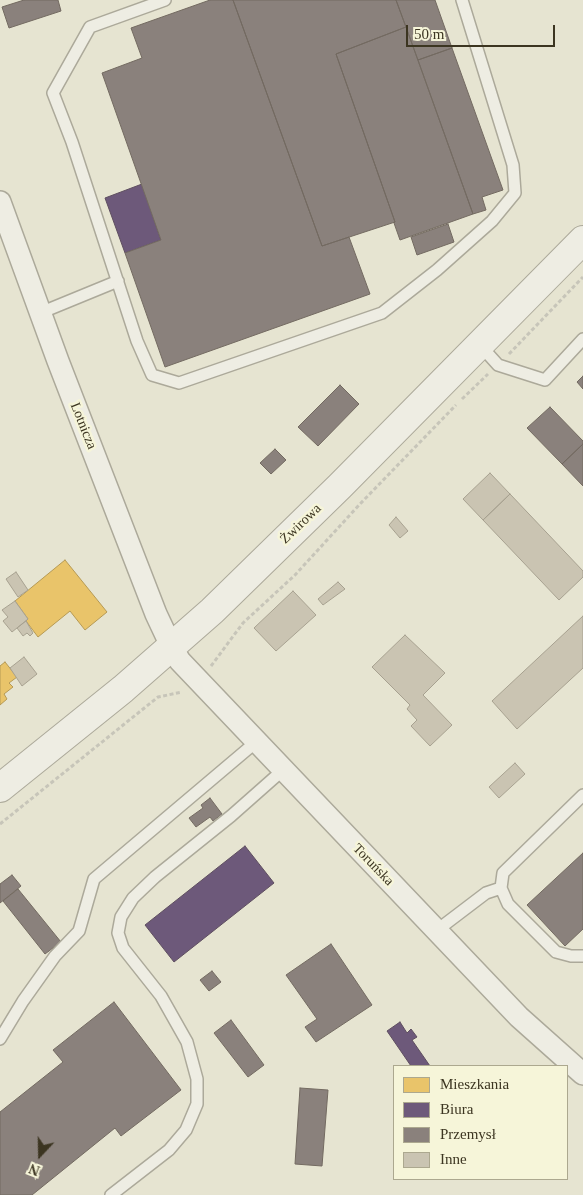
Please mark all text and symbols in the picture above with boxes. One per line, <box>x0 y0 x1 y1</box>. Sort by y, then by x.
scale bar <box>408 15 557 47</box>
text: 50 m <box>414 26 444 42</box>
street label: Lotnicza <box>66 400 100 452</box>
street label: Żwirowa <box>277 500 325 548</box>
street label: Toruńska <box>349 840 397 890</box>
legend <box>393 1065 568 1180</box>
text: Mieszkania <box>440 1076 509 1092</box>
text: Biura <box>440 1101 473 1117</box>
text: Przemysł <box>440 1126 496 1142</box>
north arrow <box>15 1130 65 1180</box>
text: Inne <box>440 1151 467 1167</box>
text: N <box>27 1161 42 1178</box>

